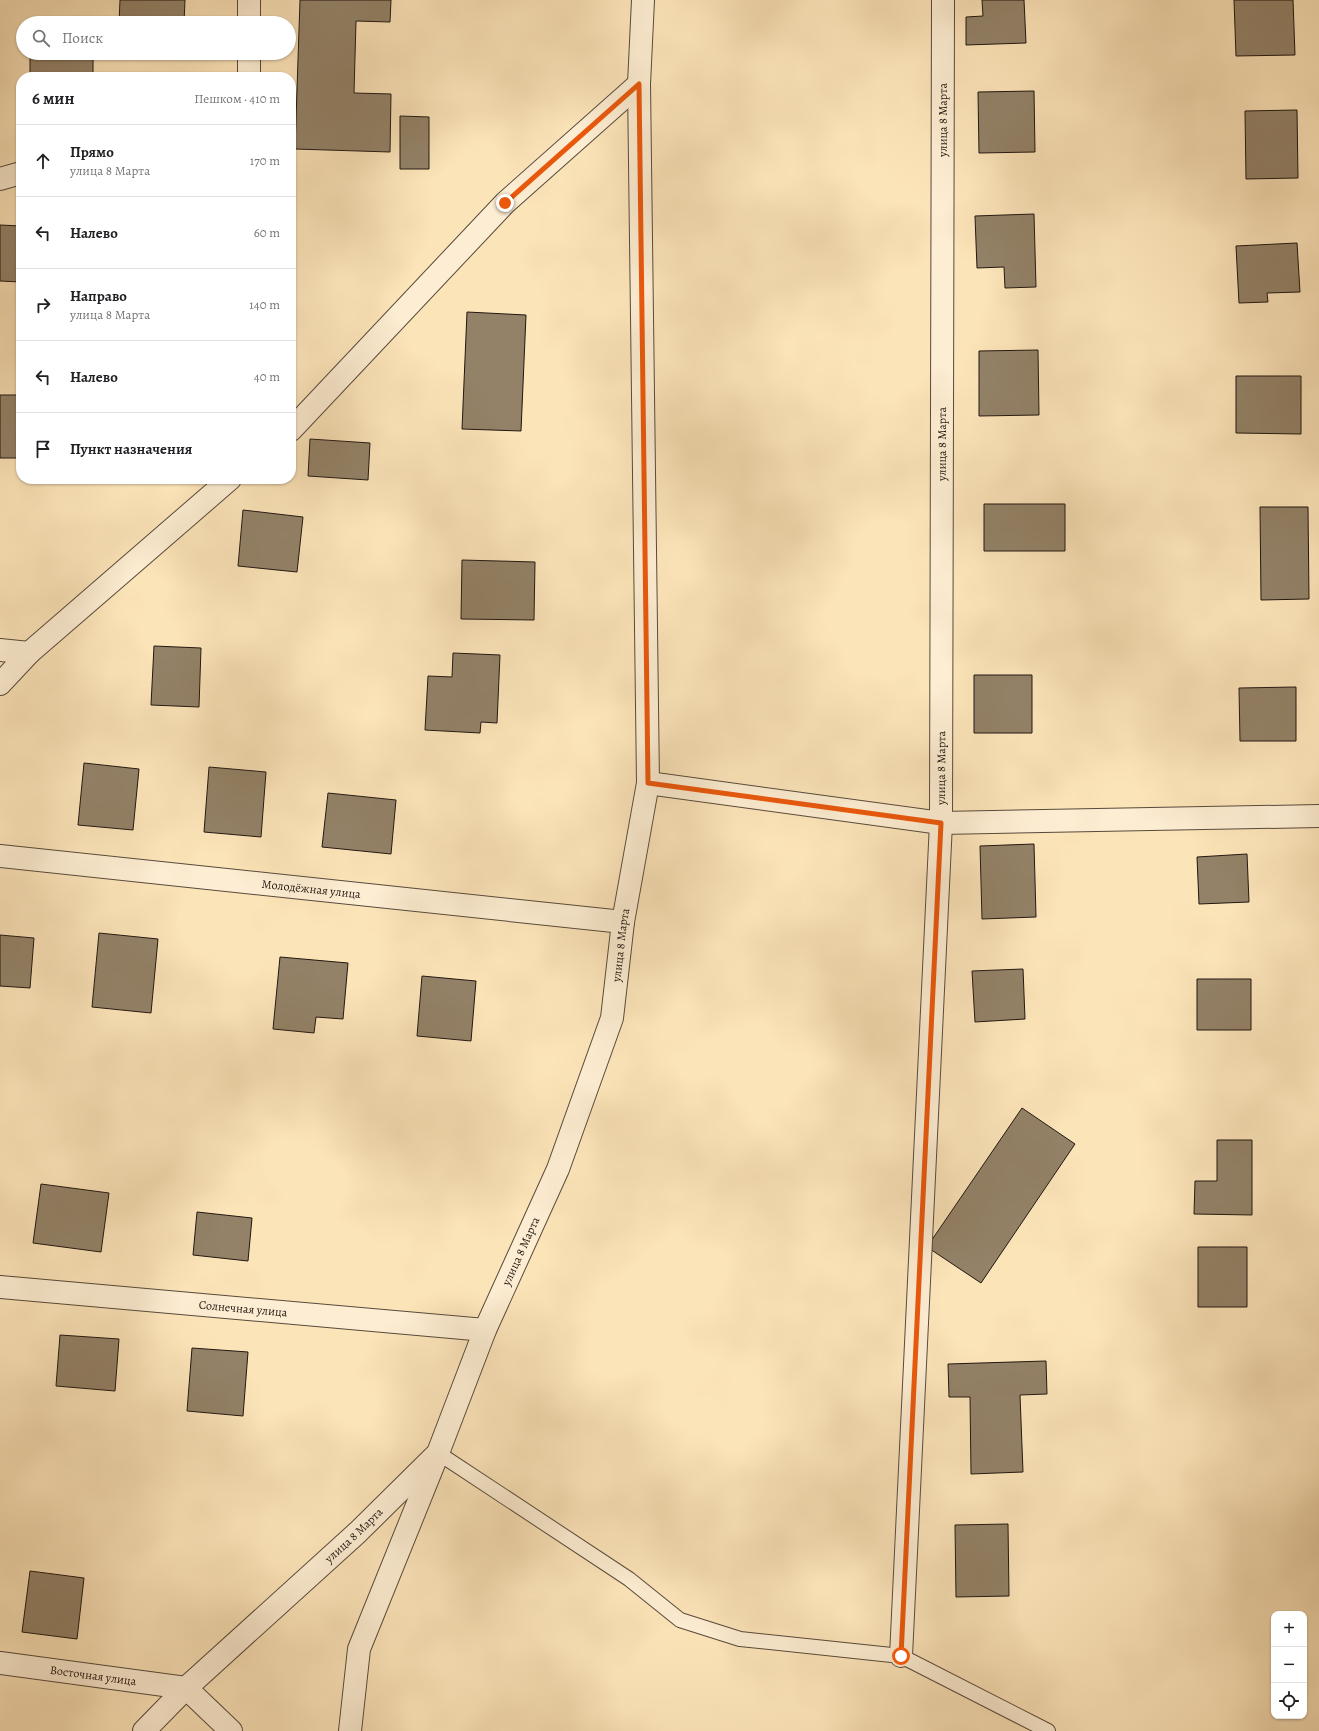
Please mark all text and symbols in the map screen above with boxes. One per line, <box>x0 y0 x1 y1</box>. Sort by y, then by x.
search box <box>16 16 296 60</box>
icon: search <box>30 27 52 49</box>
text: Поиск <box>62 28 103 48</box>
street label: улица 8 Марта <box>935 82 951 158</box>
text: 6 мин <box>32 87 74 110</box>
text: Пешком · 410 m <box>194 90 280 107</box>
text: Прямо <box>70 142 114 162</box>
icon: ahead <box>32 150 54 172</box>
text: 170 m <box>250 152 280 169</box>
text: улица 8 Марта <box>70 162 150 179</box>
route end <box>496 194 514 212</box>
icon: left <box>32 222 54 244</box>
text: Налево <box>70 223 118 243</box>
text: 60 m <box>254 224 280 241</box>
text: Направо <box>70 286 127 306</box>
icon: right <box>32 294 54 316</box>
text: 140 m <box>249 296 280 313</box>
text: улица 8 Марта <box>70 306 150 323</box>
icon: left <box>32 366 54 388</box>
text: Налево <box>70 367 118 387</box>
text: 40 m <box>254 368 280 385</box>
street label: улица 8 Марта <box>934 406 950 482</box>
icon: arrive <box>32 438 54 460</box>
text: Пункт назначения <box>70 439 192 459</box>
street label: улица 8 Марта <box>933 730 949 806</box>
street label: Молодёжная улица <box>261 876 362 902</box>
street label: улица 8 Марта <box>608 907 633 984</box>
street label: улица 8 Марта <box>498 1214 544 1289</box>
street label: Солнечная улица <box>198 1297 289 1320</box>
street label: улица 8 Марта <box>321 1504 387 1567</box>
map controls <box>1271 1611 1307 1719</box>
button: + <box>1271 1611 1307 1647</box>
route start <box>892 1647 910 1665</box>
button: − <box>1271 1647 1307 1683</box>
street label: Восточная улица <box>49 1662 138 1689</box>
button: locate <box>1271 1683 1307 1719</box>

